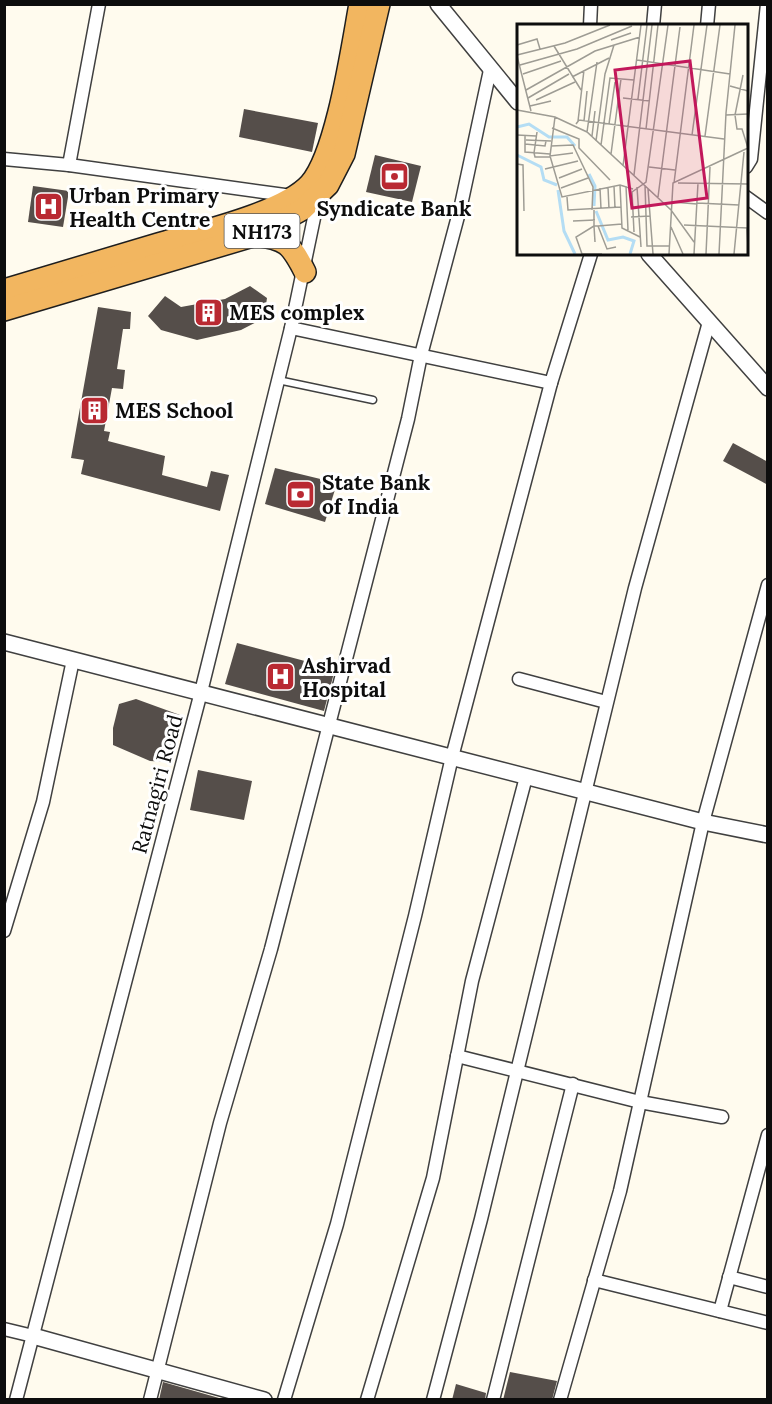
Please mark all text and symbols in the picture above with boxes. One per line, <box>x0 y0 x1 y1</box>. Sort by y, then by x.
inset map <box>517 24 748 255</box>
bank icon: Syndicate Bank <box>378 161 410 193</box>
place label: Urban Primary Health Centre <box>69 182 219 233</box>
hospital icon: Urban Primary Health Centre <box>32 191 64 223</box>
place label: Syndicate Bank <box>317 195 472 222</box>
road number: NH173 <box>224 214 300 248</box>
building icon: MES complex <box>192 296 224 328</box>
place label: MES complex <box>229 299 365 326</box>
building icon: MES School <box>78 394 110 426</box>
place label: MES School <box>115 397 234 424</box>
place label: State Bank of India <box>322 469 431 520</box>
bank icon: State Bank of India <box>285 478 317 510</box>
place label: Ashirvad Hospital <box>302 652 391 703</box>
hospital icon: Ashirvad Hospital <box>265 661 297 693</box>
street label: Ratnagiri Road <box>125 712 189 856</box>

